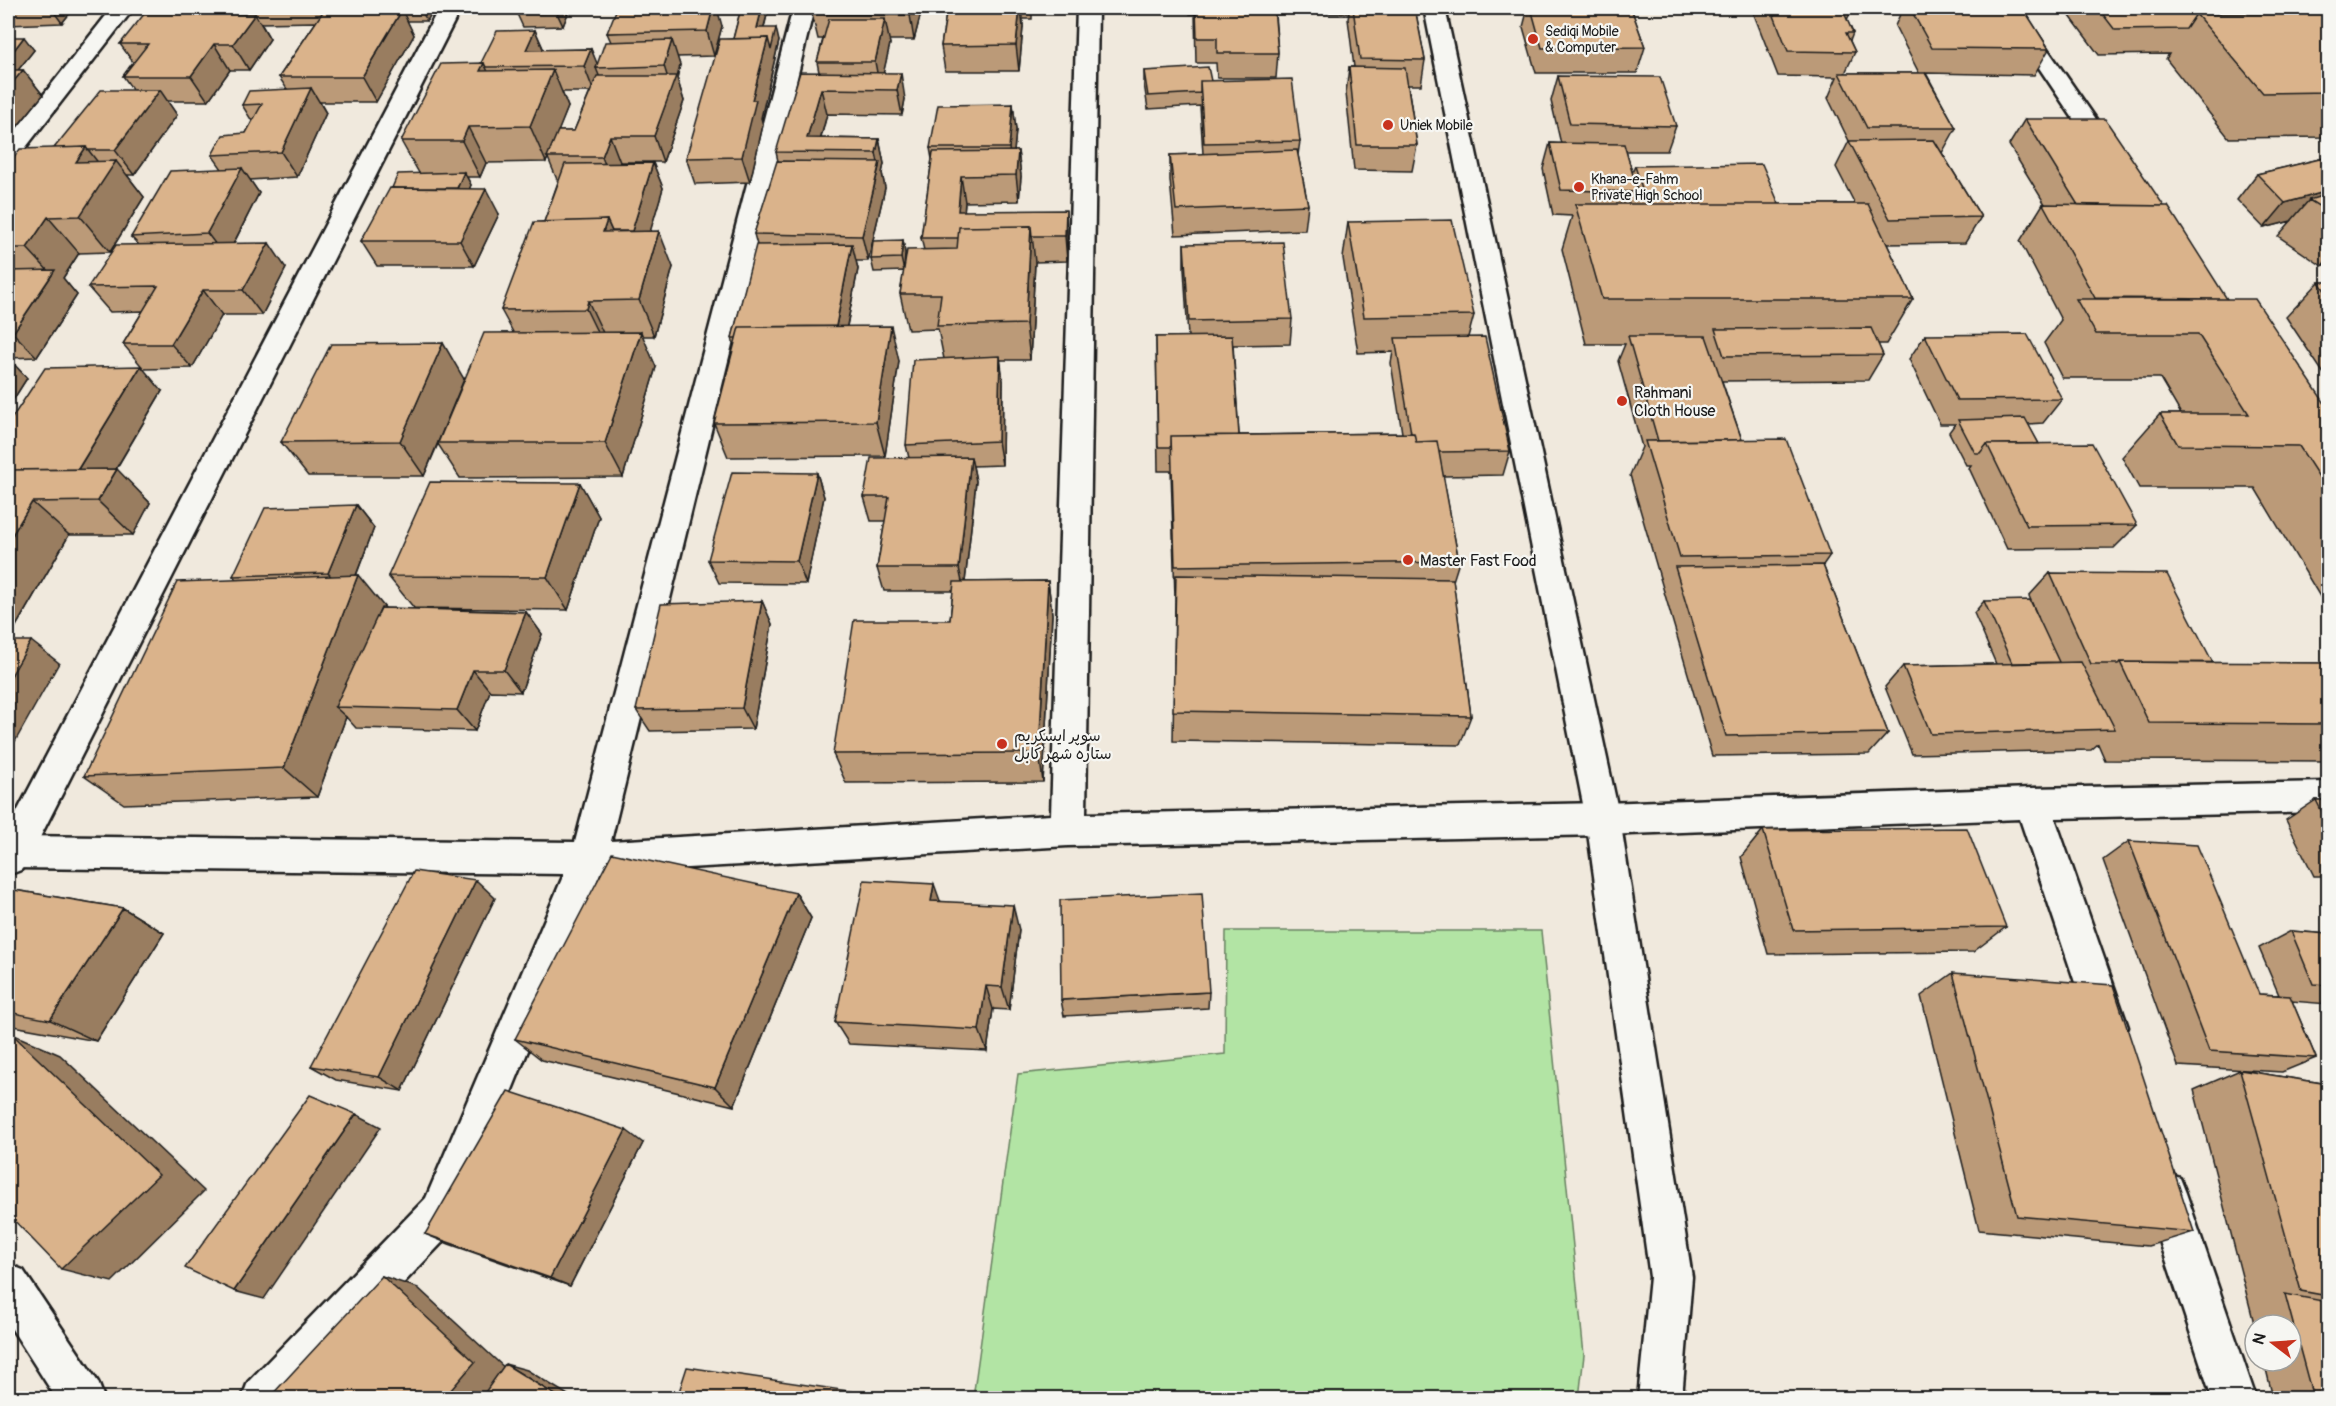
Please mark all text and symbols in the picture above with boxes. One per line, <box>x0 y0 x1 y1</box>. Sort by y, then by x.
place label: Sediqi Mobile & Computer <box>1545 23 1619 56</box>
marker: Sediqi Mobile & Computer <box>1526 32 1540 46</box>
place label: Uniek Mobile <box>1400 117 1473 134</box>
marker: Uniek Mobile <box>1381 118 1395 132</box>
place label: Khana-e-Fahm Private High School <box>1591 171 1703 204</box>
marker: Khana-e-Fahm Private High School <box>1572 180 1586 194</box>
place label: Rahmani Cloth House <box>1634 383 1716 421</box>
marker: Rahmani Cloth House <box>1615 394 1629 408</box>
place label: Master Fast Food <box>1420 551 1537 571</box>
marker: Master Fast Food <box>1401 553 1415 567</box>
place label: سوپر ایسکریم ستاره شهر کابل <box>1014 726 1112 764</box>
marker: سوپر ایسکریم ستاره شهر کابل <box>995 737 1009 751</box>
north arrow <box>2243 1313 2303 1373</box>
text: N <box>2248 1331 2271 1347</box>

